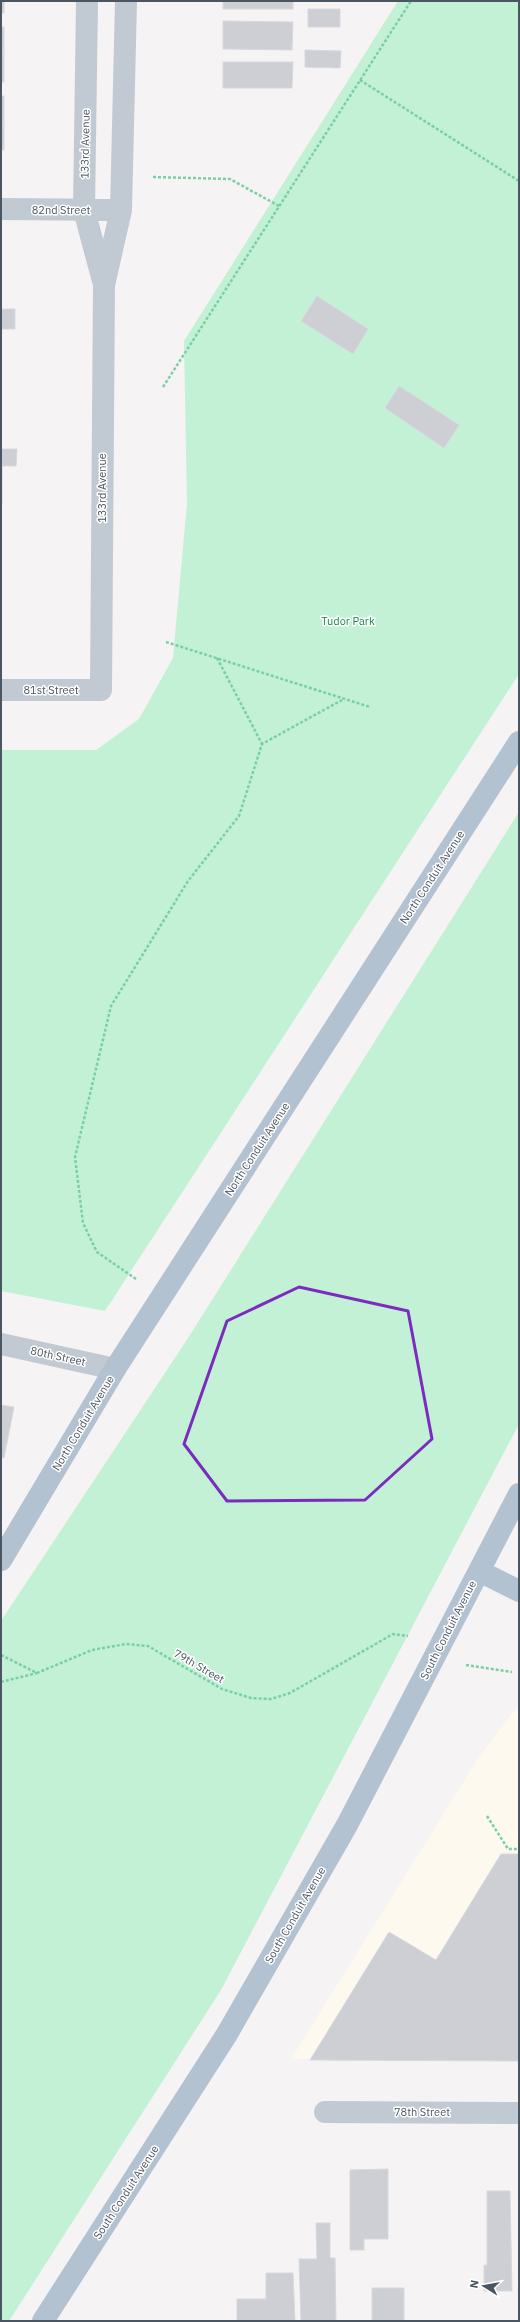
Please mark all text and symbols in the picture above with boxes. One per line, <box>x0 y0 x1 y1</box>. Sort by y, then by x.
street label: 133rd Avenue <box>77 109 93 179</box>
street label: 82nd Street <box>32 203 90 217</box>
street label: 133rd Avenue <box>95 453 109 523</box>
park label: Tudor Park <box>321 614 375 628</box>
street label: 81st Street <box>23 683 79 697</box>
street label: North Conduit Avenue <box>397 828 467 926</box>
street label: North Conduit Avenue <box>222 1100 292 1198</box>
street label: 80th Street <box>29 1343 87 1369</box>
street label: North Conduit Avenue <box>49 1373 117 1473</box>
street label: South Conduit Avenue <box>417 1578 479 1682</box>
street label: 79th Street <box>171 1646 227 1686</box>
street label: South Conduit Avenue <box>262 1864 328 1966</box>
street label: 78th Street <box>394 2105 450 2119</box>
street label: South Conduit Avenue <box>90 2142 162 2242</box>
north arrow <box>464 2266 504 2306</box>
text: N <box>467 2279 482 2289</box>

